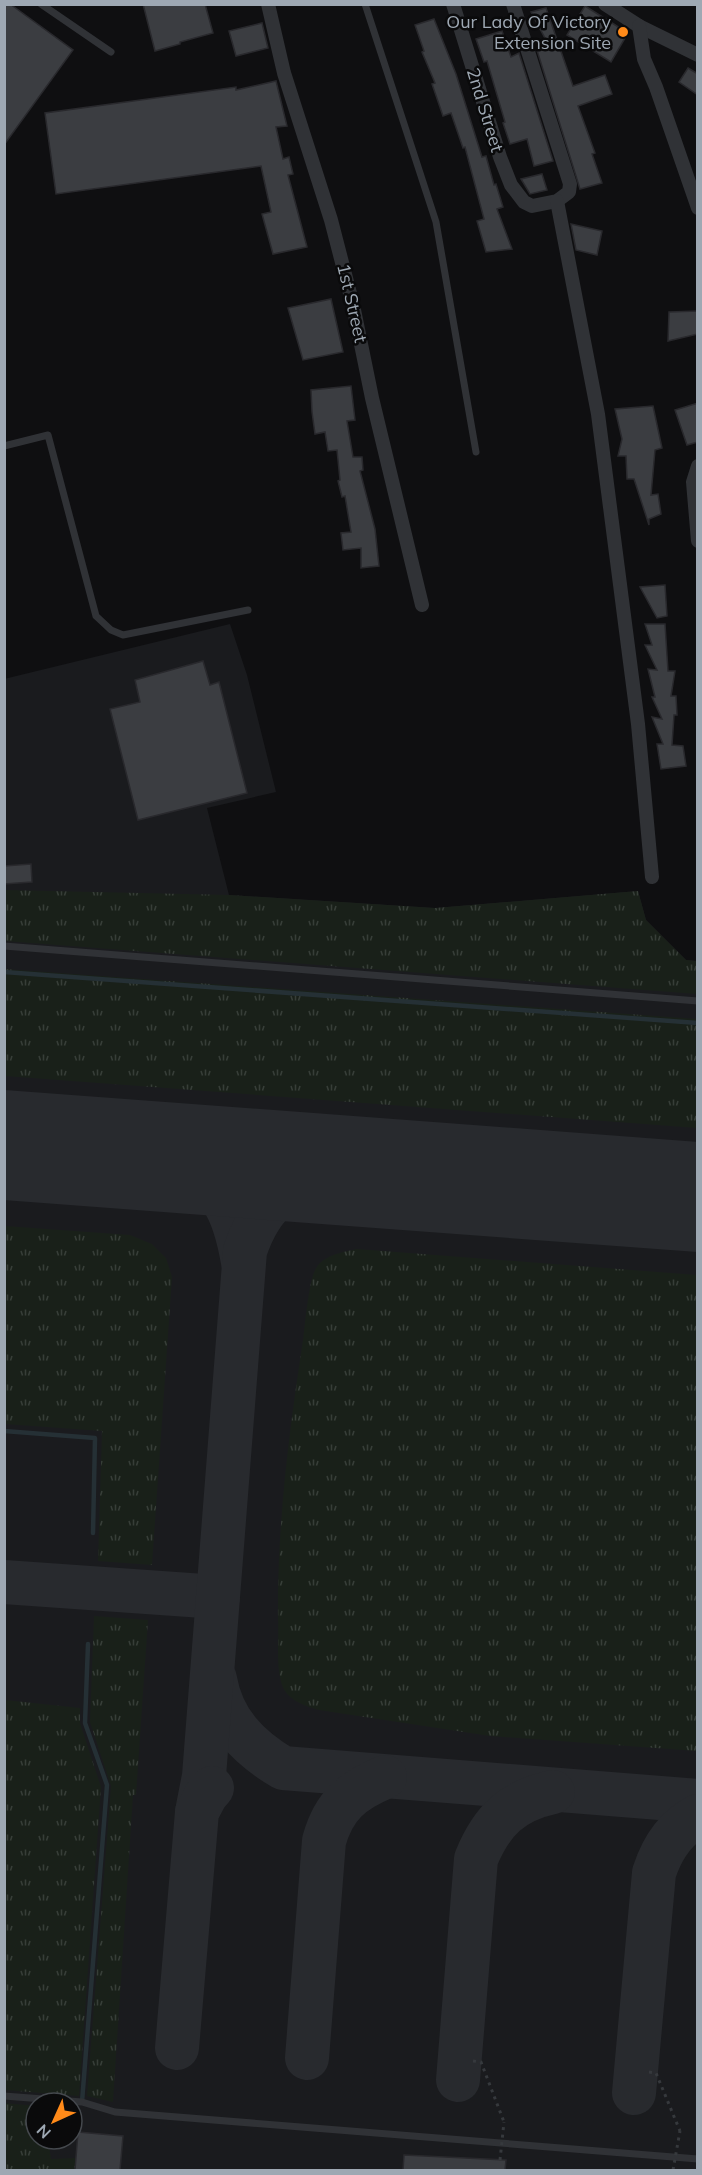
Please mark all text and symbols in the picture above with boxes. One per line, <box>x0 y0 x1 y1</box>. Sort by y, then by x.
place label: Our Lady Of Victory Extension Site <box>446 10 611 54</box>
marker: Our Lady Of Victory Extension Site <box>616 25 630 39</box>
street label: 2nd Street <box>462 65 509 155</box>
street label: 1st Street <box>332 261 373 345</box>
north arrow <box>24 2091 84 2151</box>
text: N <box>32 2120 55 2143</box>

